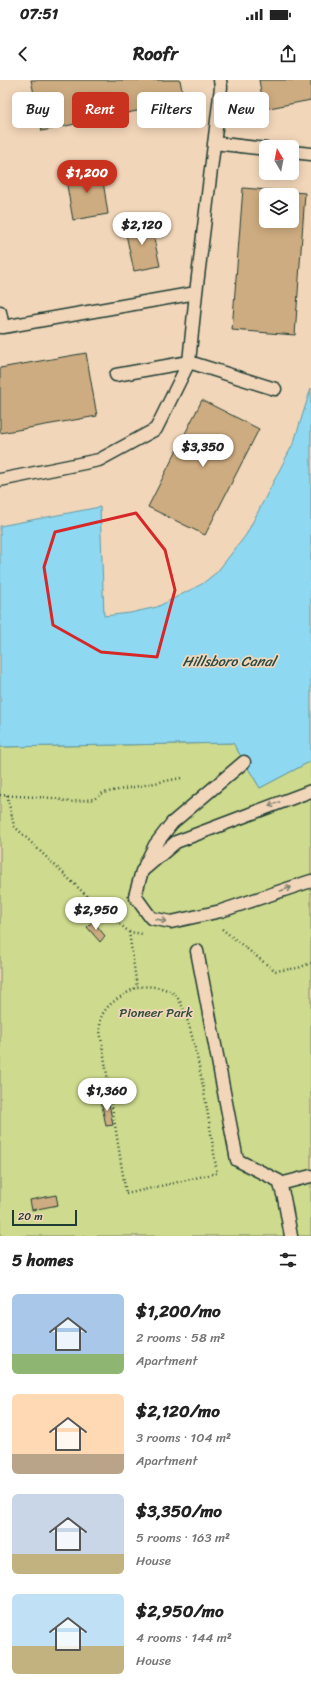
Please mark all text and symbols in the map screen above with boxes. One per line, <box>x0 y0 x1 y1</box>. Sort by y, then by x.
text: 07:51 <box>20 1 58 27</box>
text: Roofr <box>133 38 178 70</box>
icon: back <box>12 43 34 65</box>
icon: share <box>277 43 299 65</box>
chip: Buy <box>12 92 64 128</box>
chip: Rent <box>72 92 129 128</box>
chip: Filters <box>137 92 206 128</box>
chip: New <box>214 92 269 128</box>
north arrow <box>259 140 299 180</box>
map controls <box>259 140 299 228</box>
pin: $1,200 <box>54 160 120 194</box>
text: $1,200 <box>66 161 108 184</box>
button: layers <box>259 188 299 228</box>
pin: $2,120 <box>109 212 175 246</box>
text: $2,120 <box>121 213 163 236</box>
pin: $3,350 <box>170 434 236 468</box>
text: $3,350 <box>182 435 224 458</box>
water label: Hillsboro Canal <box>183 649 278 674</box>
one-way arrow <box>269 801 281 809</box>
one-way arrow <box>279 885 292 892</box>
pin: $2,950 <box>63 897 129 931</box>
text: $2,950 <box>74 898 118 921</box>
one-way arrow <box>154 917 167 925</box>
park label: Pioneer Park <box>119 1001 193 1024</box>
pin: $1,360 <box>74 1078 140 1112</box>
text: $1,360 <box>87 1079 127 1102</box>
text: 20 m <box>18 1207 43 1226</box>
scale bar <box>12 1208 77 1227</box>
text: 5 homes <box>12 1245 73 1275</box>
icon: filters <box>277 1249 299 1271</box>
text: $1,200/mo <box>136 1296 221 1326</box>
icon: home <box>44 1310 92 1358</box>
text: 2 rooms · 58 m² <box>136 1326 225 1349</box>
text: Apartment <box>136 1349 197 1372</box>
text: $2,120/mo <box>136 1396 220 1426</box>
icon: home <box>44 1410 92 1458</box>
text: 3 rooms · 104 m² <box>136 1426 231 1449</box>
text: Apartment <box>136 1449 197 1472</box>
text: $3,350/mo <box>136 1496 222 1526</box>
icon: home <box>44 1510 92 1558</box>
text: 5 rooms · 163 m² <box>136 1526 230 1549</box>
text: House <box>136 1549 171 1572</box>
text: $2,950/mo <box>136 1596 224 1626</box>
icon: home <box>44 1610 92 1658</box>
text: 4 rooms · 144 m² <box>136 1626 232 1649</box>
text: House <box>136 1649 171 1672</box>

